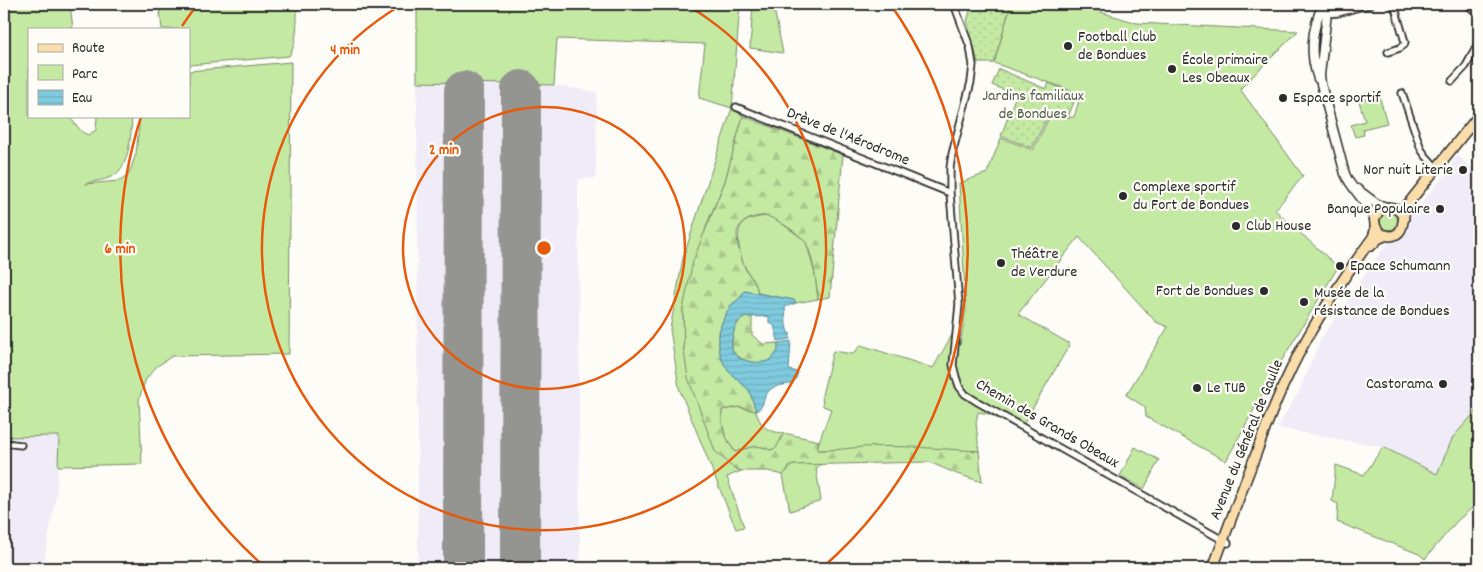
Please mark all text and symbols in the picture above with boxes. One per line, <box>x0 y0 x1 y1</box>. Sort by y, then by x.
place label: Football Club de Bondues <box>1078 26 1157 67</box>
legend <box>28 28 190 118</box>
text: Route <box>72 38 105 60</box>
text: 4 min <box>330 40 360 62</box>
marker: Football Club de Bondues <box>1062 40 1074 52</box>
place label: École primaire Les Obeaux <box>1182 49 1268 90</box>
marker: École primaire Les Obeaux <box>1166 63 1178 75</box>
text: Parc <box>72 64 97 86</box>
park label: Jardins familiaux de Bondues <box>982 85 1084 126</box>
place label: Espace sportif <box>1293 87 1381 110</box>
text: Eau <box>72 88 92 110</box>
marker: Espace sportif <box>1277 92 1289 104</box>
street label: Drève de l'Aérodrome <box>783 102 913 172</box>
text: 2 min <box>429 140 459 162</box>
place label: Nor nuit Literie <box>1363 159 1453 182</box>
marker: Nor nuit Literie <box>1457 164 1469 176</box>
place label: Complexe sportif du Fort de Bondues <box>1133 176 1250 217</box>
marker: Complexe sportif du Fort de Bondues <box>1117 190 1129 202</box>
place label: Banque Populaire <box>1327 198 1430 221</box>
marker: Banque Populaire <box>1434 203 1446 215</box>
place label: Club House <box>1246 215 1311 238</box>
marker: Club House <box>1230 220 1242 232</box>
text: 6 min <box>105 239 135 261</box>
centre of rings <box>535 239 553 257</box>
place label: Théâtre de Verdure <box>1011 243 1077 284</box>
place label: Epace Schumann <box>1350 255 1450 278</box>
marker: Théâtre de Verdure <box>995 257 1007 269</box>
marker: Epace Schumann <box>1334 260 1346 272</box>
place label: Fort de Bondues <box>1156 280 1254 303</box>
place label: Musée de la résistance de Bondues <box>1314 282 1450 323</box>
marker: Fort de Bondues <box>1258 285 1270 297</box>
marker: Musée de la résistance de Bondues <box>1298 296 1310 308</box>
street label: Avenue du Général de Gaulle <box>1204 356 1290 524</box>
street label: Chemin des Grands Obeaux <box>971 373 1123 475</box>
place label: Castorama <box>1366 373 1433 396</box>
place label: Le TUB <box>1207 377 1246 400</box>
marker: Castorama <box>1437 378 1449 390</box>
marker: Le TUB <box>1191 382 1203 394</box>

